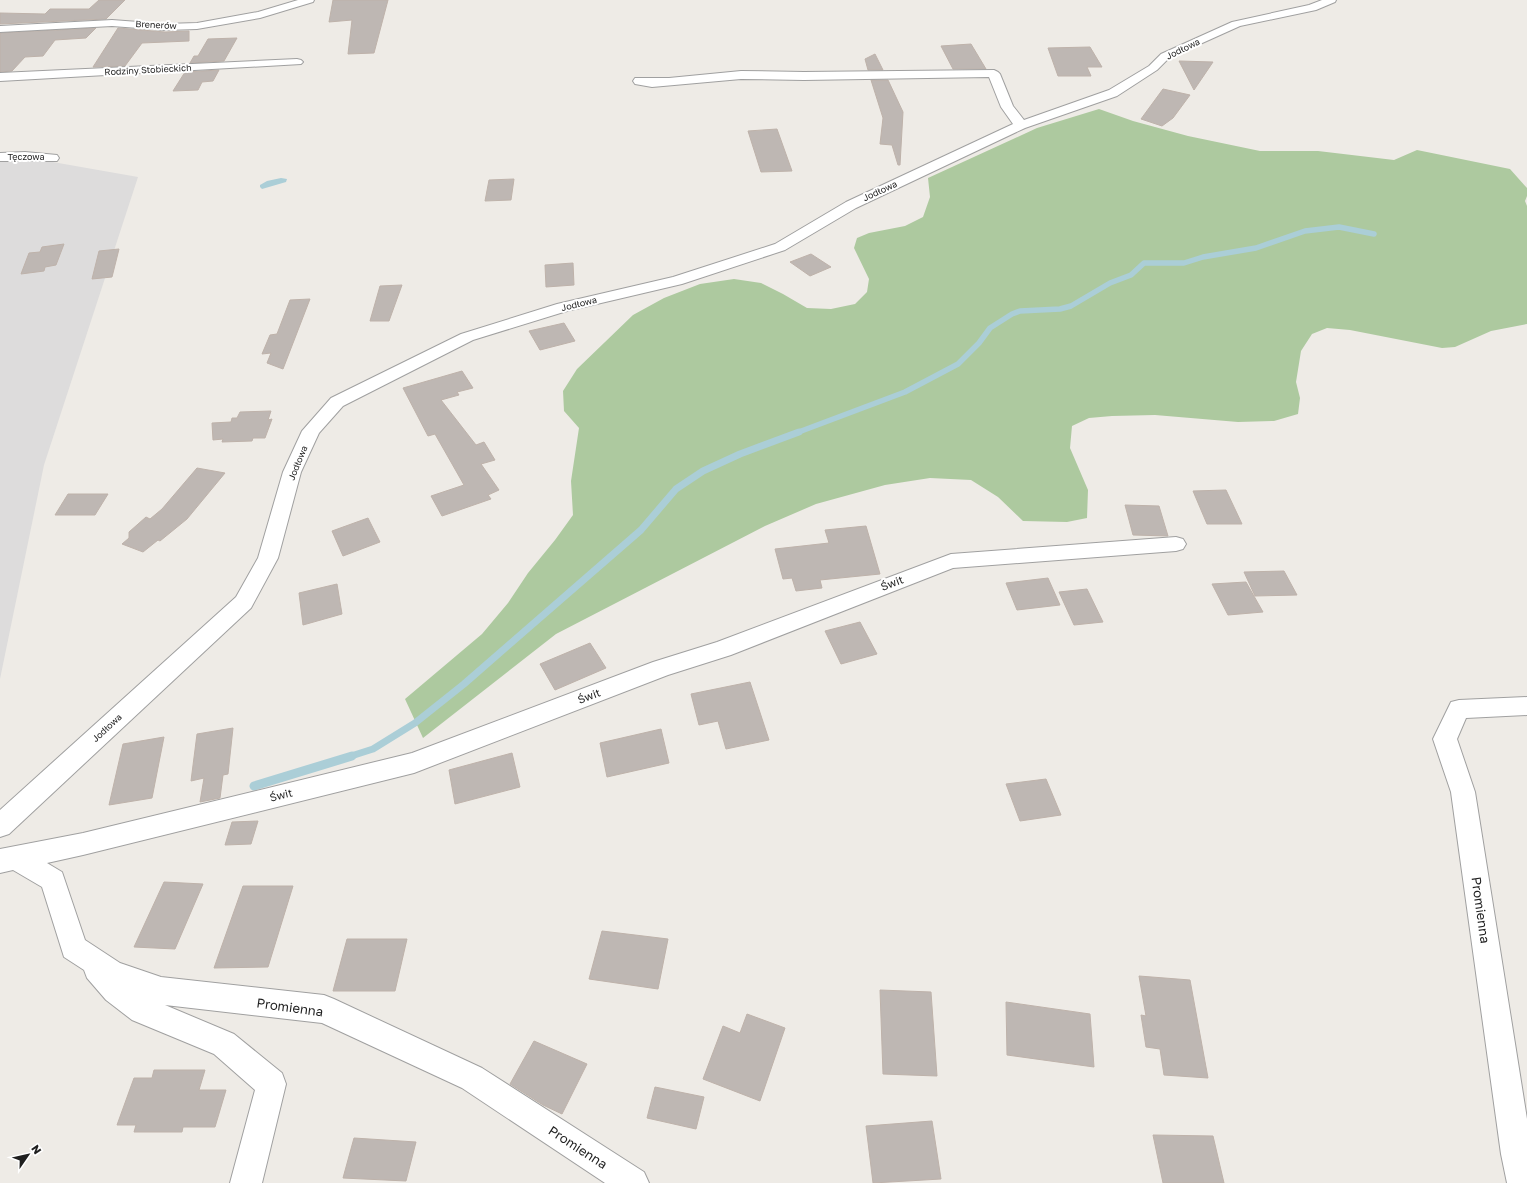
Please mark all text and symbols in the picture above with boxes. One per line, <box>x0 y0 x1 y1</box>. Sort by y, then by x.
street label: Brenerów <box>135 18 178 31</box>
street label: Jodłowa <box>1164 36 1202 61</box>
street label: Rodziny Stobieckich <box>104 62 192 77</box>
street label: Tęczowa <box>8 151 45 162</box>
street label: Jodłowa <box>861 178 899 203</box>
street label: Jodłowa <box>560 294 598 313</box>
street label: Jodłowa <box>286 444 309 482</box>
street label: Świt <box>879 572 905 593</box>
street label: Świt <box>576 685 602 706</box>
street label: Jodłowa <box>90 711 124 744</box>
street label: Świt <box>268 785 294 804</box>
street label: Promienna <box>1468 876 1494 944</box>
street label: Promienna <box>256 994 324 1020</box>
street label: Promienna <box>545 1122 611 1172</box>
north arrow <box>8 1135 48 1175</box>
text: N <box>29 1142 44 1156</box>

